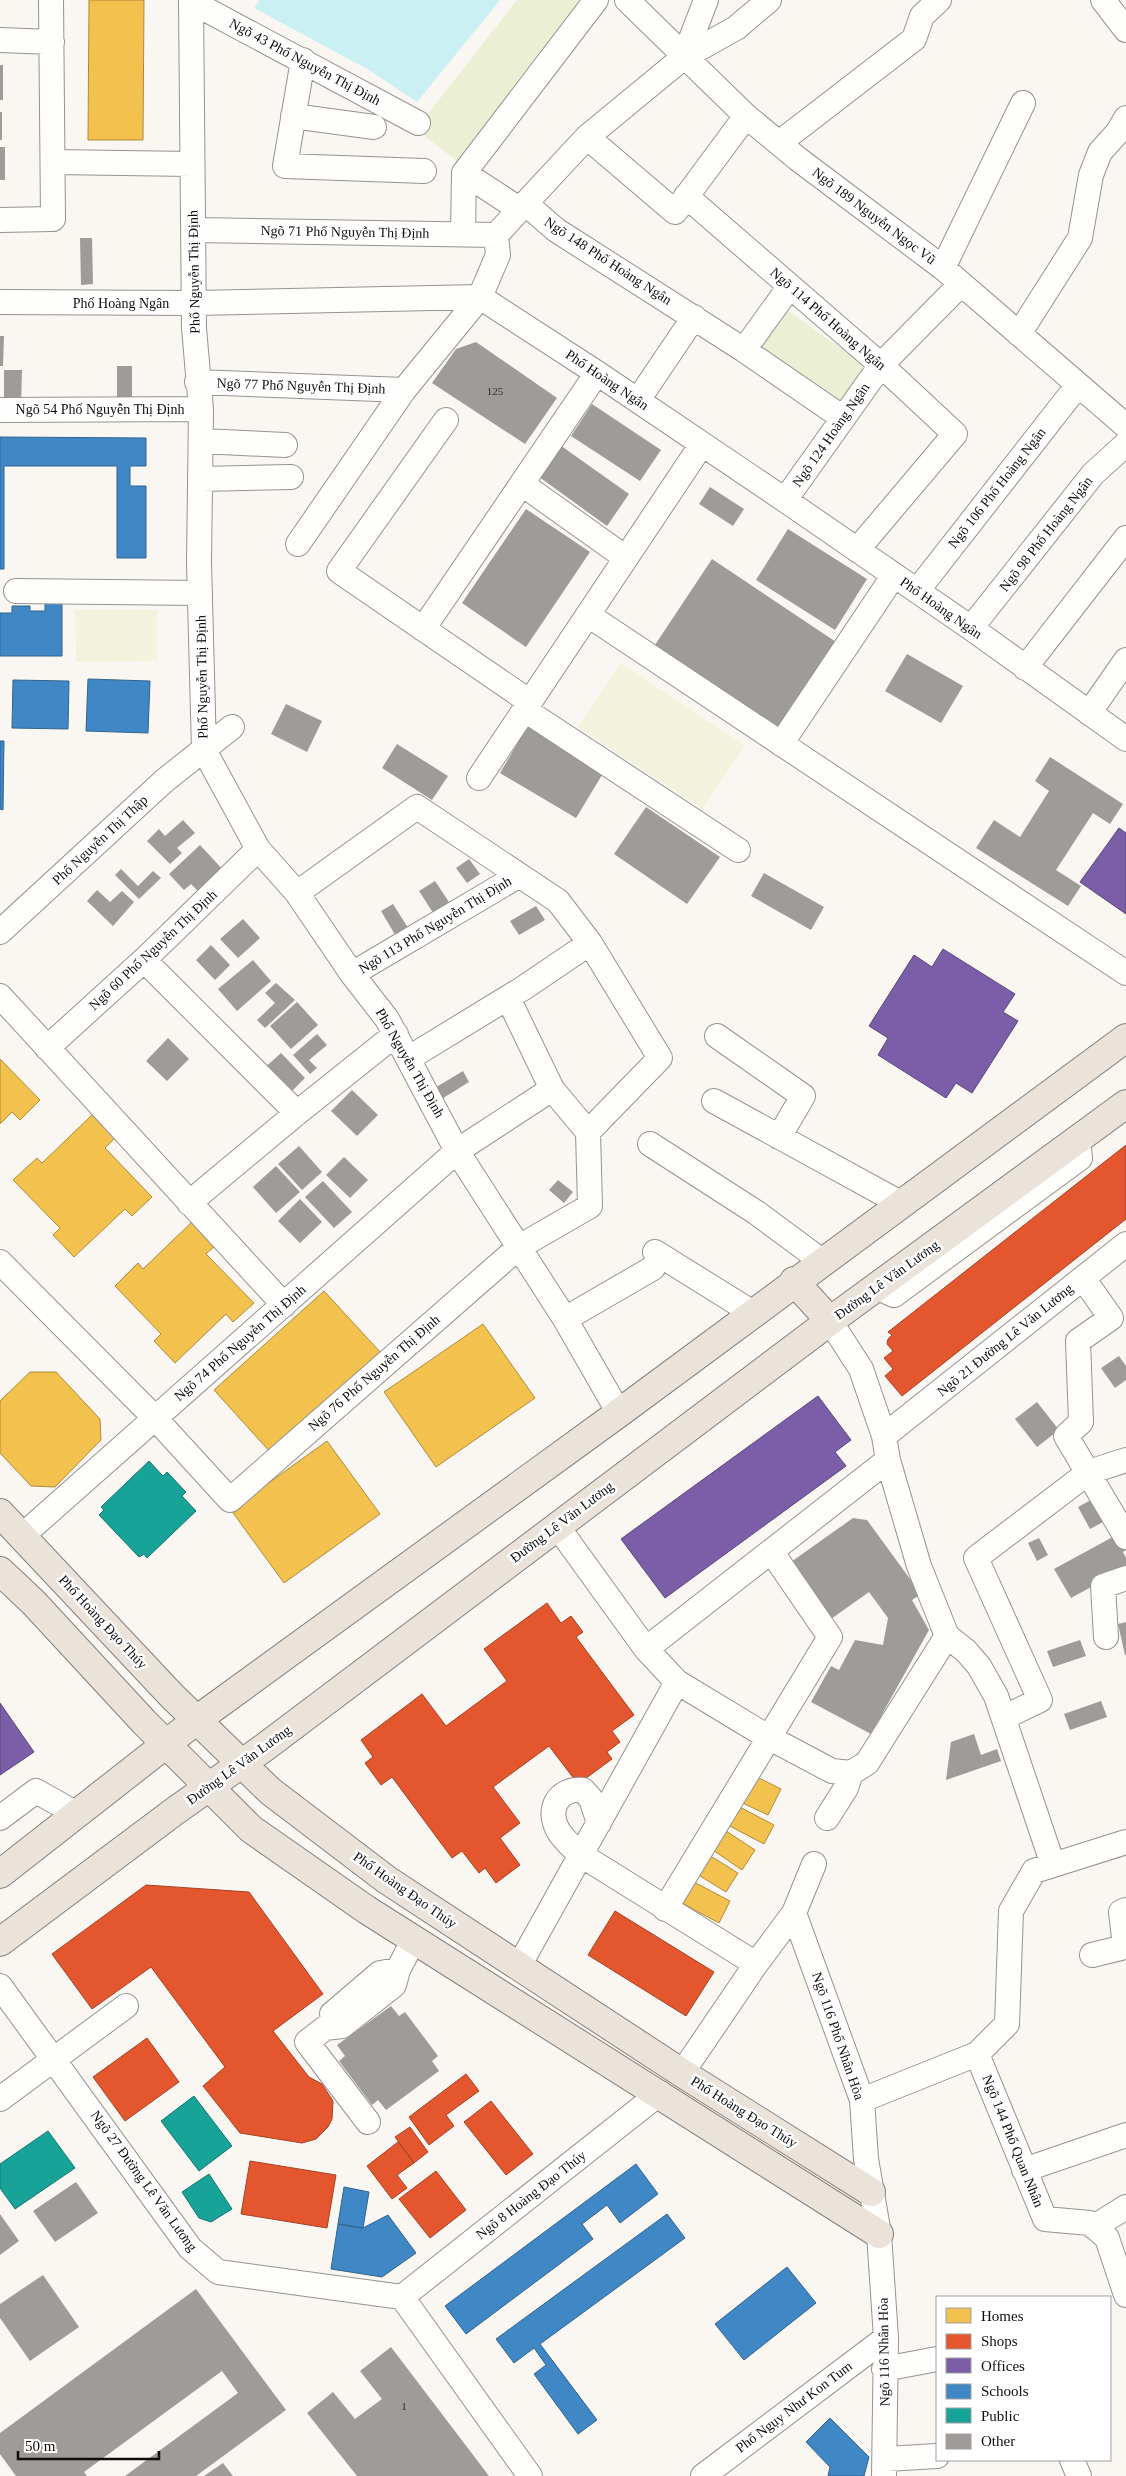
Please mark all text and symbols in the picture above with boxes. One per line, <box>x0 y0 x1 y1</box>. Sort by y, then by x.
street label: Ngõ 43 Phố Nguyễn Thị Định <box>227 16 383 108</box>
street label: Ngõ 189 Nguyễn Ngọc Vũ <box>809 165 939 267</box>
street label: Phố Nguyễn Thị Định <box>185 210 203 334</box>
street label: Ngõ 148 Phố Hoàng Ngân <box>542 214 674 308</box>
street label: Ngõ 71 Phố Nguyễn Thị Định <box>260 223 430 241</box>
street label: Ngõ 114 Phố Hoàng Ngân <box>767 265 889 373</box>
street label: Phố Hoàng Ngân <box>73 296 169 311</box>
street label: Phố Hoàng Ngân <box>563 347 651 413</box>
street label: Ngõ 77 Phố Nguyễn Thị Định <box>216 376 386 396</box>
street label: Ngõ 124 Hoàng Ngân <box>790 380 872 490</box>
house number: 125 <box>487 385 504 397</box>
street label: Ngõ 54 Phố Nguyễn Thị Định <box>16 402 184 417</box>
street label: Ngõ 106 Phố Hoàng Ngân <box>945 425 1049 551</box>
street label: Ngõ 98 Phố Hoàng Ngân <box>997 474 1095 594</box>
street label: Phố Hoàng Ngân <box>897 574 985 642</box>
street label: Phố Nguyễn Thị Định <box>193 615 211 739</box>
street label: Phố Nguyễn Thị Thập <box>49 792 151 888</box>
street label: Ngõ 113 Phố Nguyễn Thị Định <box>356 873 514 977</box>
street label: Ngõ 60 Phố Nguyễn Thị Định <box>86 887 220 1013</box>
street label: Phố Nguyễn Thị Định <box>373 1006 447 1120</box>
street label: Đường Lê Văn Lương <box>832 1237 942 1323</box>
street label: Ngõ 21 Đường Lê Văn Lương <box>934 1281 1076 1399</box>
street label: Ngõ 74 Phố Nguyễn Thị Định <box>171 1282 309 1404</box>
street label: Ngõ 76 Phố Nguyễn Thị Định <box>305 1312 443 1434</box>
street label: Đường Lê Văn Lương <box>508 1478 616 1566</box>
street label: Phố Hoàng Đạo Thúy <box>56 1572 150 1672</box>
street label: Đường Lê Văn Lương <box>184 1722 294 1808</box>
street label: Phố Hoàng Đạo Thúy <box>351 1849 459 1931</box>
street label: Ngõ 116 Phố Nhân Hòa <box>809 1970 867 2103</box>
street label: Phố Hoàng Đạo Thúy <box>688 2073 800 2151</box>
street label: Ngõ 144 Phố Quan Nhân <box>980 2073 1046 2209</box>
street label: Ngõ 27 Đường Lê Văn Lương <box>88 2108 200 2254</box>
street label: Ngõ 8 Hoàng Đạo Thúy <box>473 2148 589 2242</box>
legend <box>936 2296 1111 2461</box>
street label: Ngõ 116 Nhân Hòa <box>876 2297 892 2406</box>
text: Homes <box>981 2308 1024 2324</box>
text: Shops <box>981 2333 1018 2349</box>
street label: Phố Ngụy Như Kon Tum <box>733 2358 855 2456</box>
text: Offices <box>981 2358 1025 2374</box>
text: Schools <box>981 2383 1029 2399</box>
house number: 1 <box>401 2400 407 2412</box>
text: Public <box>981 2408 1020 2424</box>
scale bar <box>18 2428 159 2460</box>
text: Other <box>981 2433 1015 2449</box>
text: 50 m <box>25 2438 56 2454</box>

